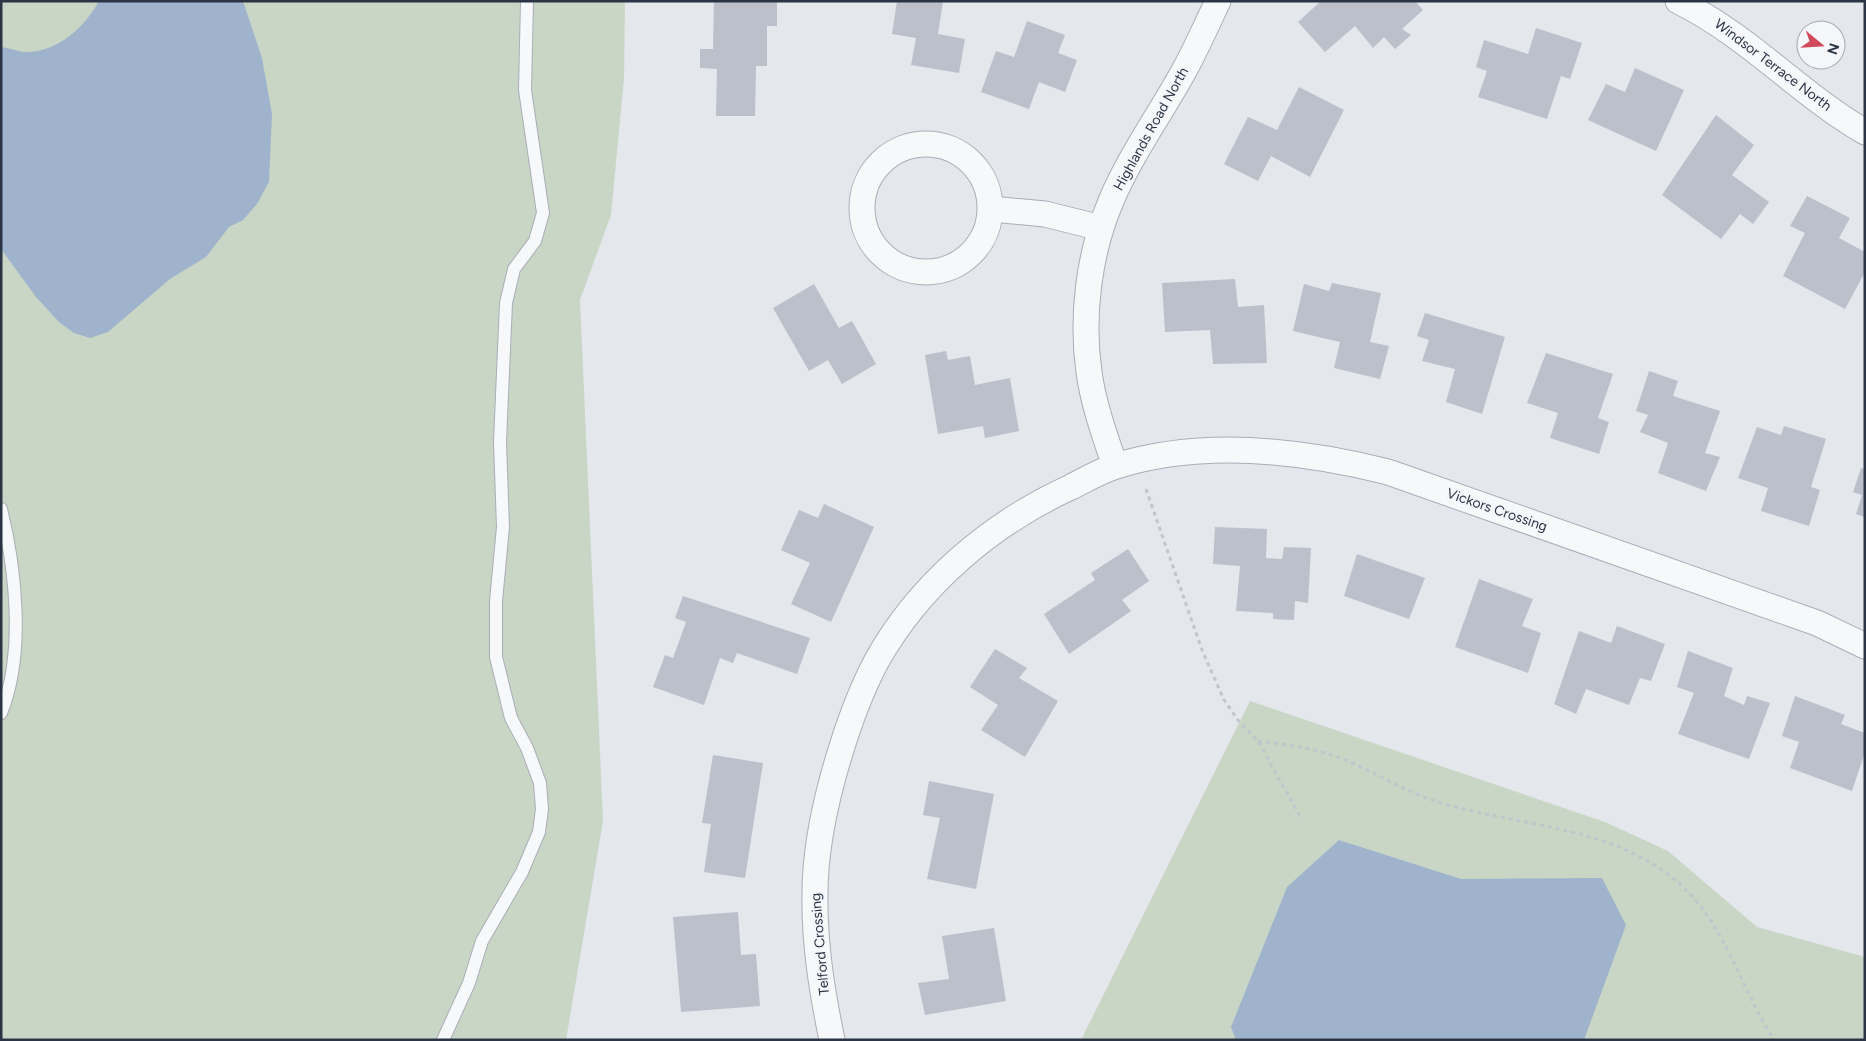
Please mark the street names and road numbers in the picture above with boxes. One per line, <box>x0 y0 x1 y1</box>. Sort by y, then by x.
street label: Windsor Terrace North <box>1711 16 1835 114</box>
street label: Highlands Road North <box>1110 64 1192 194</box>
street label: Vickors Crossing <box>1444 485 1550 535</box>
street label: Telford Crossing <box>807 892 833 996</box>

